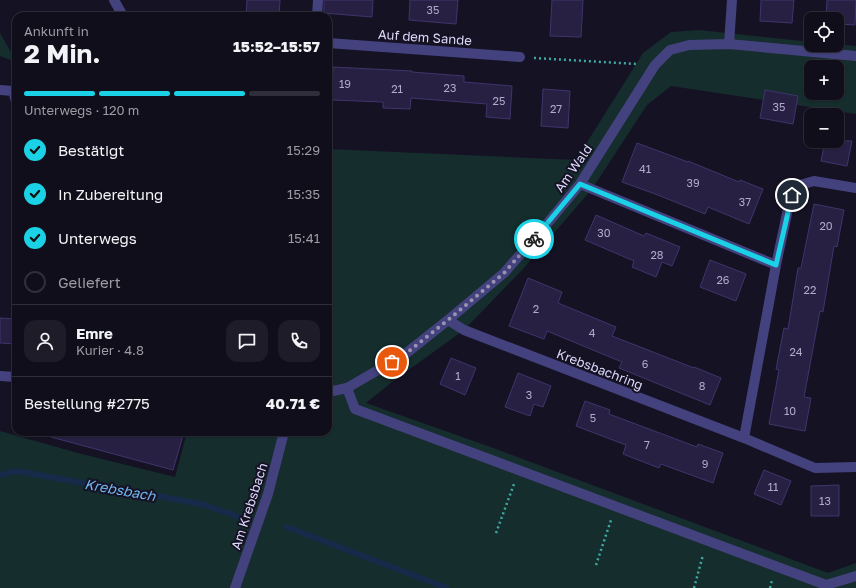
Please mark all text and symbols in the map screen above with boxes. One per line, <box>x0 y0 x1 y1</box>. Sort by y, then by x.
house number: 35 <box>427 3 439 16</box>
map controls <box>804 12 844 148</box>
button: locate <box>804 12 844 52</box>
text: Ankunft in <box>24 23 89 39</box>
street label: Auf dem Sande <box>378 26 472 48</box>
text: 15:52–15:57 <box>233 37 320 55</box>
text: 2 Min. <box>24 38 101 69</box>
button: + <box>804 60 844 100</box>
house number: 19 <box>339 77 351 90</box>
house number: 23 <box>444 81 456 94</box>
house number: 21 <box>391 82 403 95</box>
house number: 25 <box>493 94 505 107</box>
house number: 35 <box>773 100 785 113</box>
text: Unterwegs · 120 m <box>24 102 139 118</box>
house number: 27 <box>550 102 562 115</box>
button: − <box>804 108 844 148</box>
icon: check <box>24 139 46 161</box>
text: Bestätigt <box>58 141 124 159</box>
street label: Am Wald <box>551 141 595 195</box>
text: 15:29 <box>287 142 320 158</box>
house number: 41 <box>639 162 651 175</box>
house number: 39 <box>686 176 700 189</box>
pin <box>775 178 809 212</box>
icon: check <box>24 183 46 205</box>
icon: home <box>781 184 803 206</box>
text: In Zubereitung <box>58 185 163 203</box>
text: 15:35 <box>287 186 320 202</box>
house number: 37 <box>739 195 751 208</box>
courier <box>514 219 554 259</box>
house number: 20 <box>819 219 833 232</box>
house number: 30 <box>597 226 611 239</box>
icon: check <box>24 227 46 249</box>
icon: bike <box>523 228 545 250</box>
text: Unterwegs <box>58 229 137 247</box>
text: 15:41 <box>288 230 320 246</box>
house number: 28 <box>650 248 664 261</box>
text: Geliefert <box>58 273 121 291</box>
house number: 26 <box>716 273 730 286</box>
house number: 22 <box>804 283 816 296</box>
house number: 2 <box>533 302 539 315</box>
button: person <box>24 320 66 362</box>
button: chat <box>226 320 268 362</box>
button: phone <box>278 320 320 362</box>
text: Emre <box>76 324 113 342</box>
house number: 4 <box>589 326 596 339</box>
text: Kurier · 4.8 <box>76 342 144 358</box>
pin <box>375 345 409 379</box>
street label: Krebsbachring <box>555 345 645 393</box>
house number: 24 <box>789 345 803 358</box>
icon: bag <box>381 351 403 373</box>
house number: 6 <box>642 357 649 370</box>
house number: 1 <box>455 369 461 382</box>
house number: 8 <box>699 379 706 392</box>
house number: 3 <box>526 388 532 401</box>
text: Bestellung #2775 <box>24 394 150 412</box>
text: 40.71 € <box>266 394 320 412</box>
house number: 10 <box>784 404 796 417</box>
house number: 5 <box>590 411 596 424</box>
house number: 7 <box>644 438 650 451</box>
house number: 9 <box>702 457 708 470</box>
street label: Am Krebsbach <box>227 461 271 551</box>
water label: Krebsbach <box>83 475 158 504</box>
house number: 11 <box>768 480 778 493</box>
house number: 13 <box>819 494 831 507</box>

